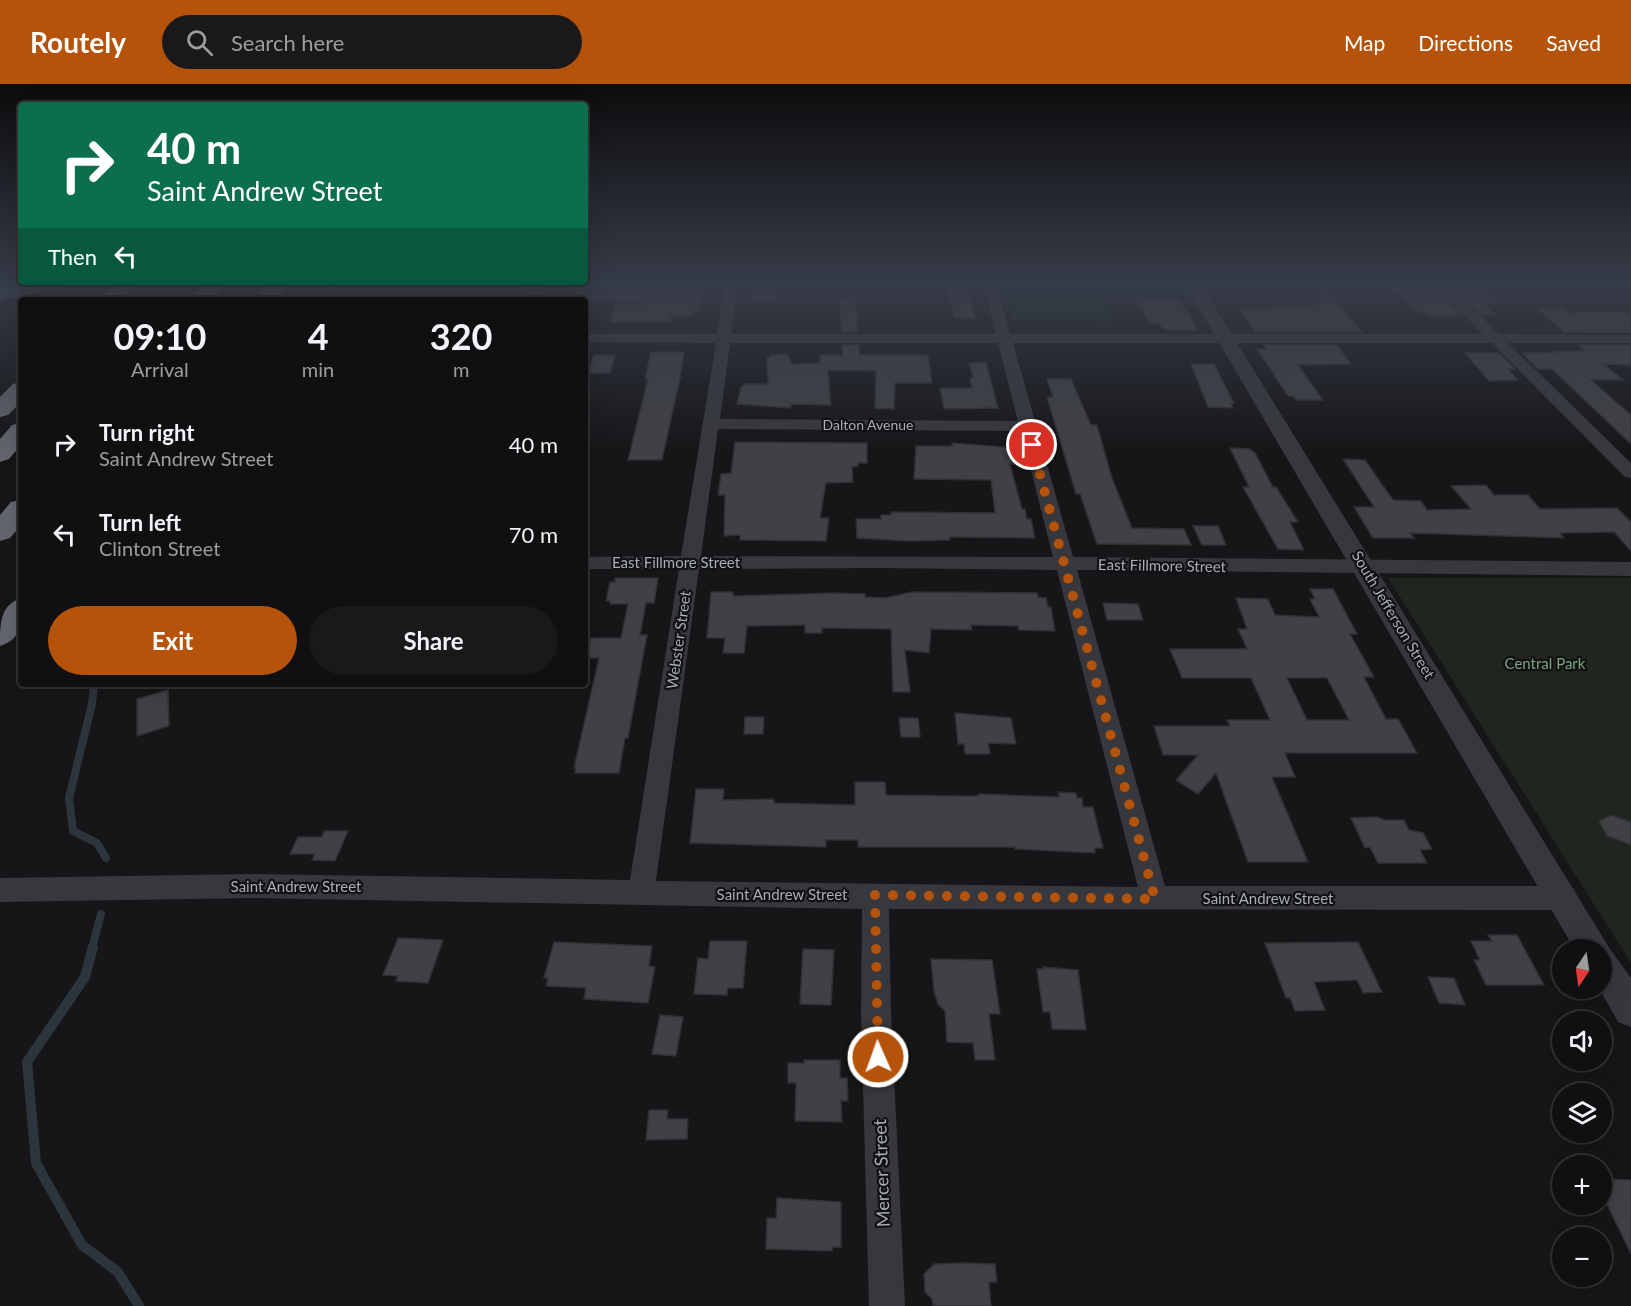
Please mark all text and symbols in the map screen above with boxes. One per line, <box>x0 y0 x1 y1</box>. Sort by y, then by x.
search box <box>162 15 582 69</box>
text: Routely <box>30 25 126 59</box>
icon: search <box>183 26 216 59</box>
text: Search here <box>231 29 344 56</box>
text: Map <box>1344 30 1385 55</box>
text: Directions <box>1418 30 1513 55</box>
text: Saved <box>1546 30 1601 55</box>
text: 40 m <box>147 123 241 173</box>
icon: right <box>48 126 126 204</box>
text: Saint Andrew Street <box>147 174 382 207</box>
icon: left <box>109 240 142 273</box>
text: Then <box>48 243 97 270</box>
text: 09:10 <box>114 314 206 358</box>
text: 4 <box>308 314 329 358</box>
text: 320 <box>430 314 492 358</box>
text: Arrival <box>131 357 189 381</box>
text: min <box>302 357 334 381</box>
text: m <box>453 357 469 381</box>
street label: Dalton Avenue <box>823 416 913 433</box>
text: Turn right <box>99 419 194 446</box>
pin <box>1006 419 1057 470</box>
icon: right <box>48 428 81 461</box>
icon: arrive <box>1015 428 1048 461</box>
text: 40 m <box>509 431 558 458</box>
text: Saint Andrew Street <box>99 446 273 470</box>
text: Turn left <box>99 509 181 536</box>
icon: left <box>48 518 81 551</box>
text: 70 m <box>509 521 558 548</box>
text: Clinton Street <box>99 536 220 560</box>
street label: South Jefferson Street <box>1349 547 1439 682</box>
street label: East Fillmore Street <box>612 553 741 571</box>
street label: East Fillmore Street <box>1098 555 1227 575</box>
street label: Webster Street <box>662 589 694 690</box>
button: Exit <box>48 606 297 675</box>
button: Share <box>309 606 558 675</box>
park label: Central Park <box>1505 654 1586 672</box>
street label: Saint Andrew Street <box>231 877 362 895</box>
street label: Saint Andrew Street <box>717 885 848 903</box>
street label: Saint Andrew Street <box>1203 889 1334 907</box>
north arrow <box>1552 939 1612 999</box>
map controls <box>1552 939 1612 1287</box>
button: sound <box>1552 1011 1612 1071</box>
position arrow <box>846 1025 910 1089</box>
button: layers <box>1552 1083 1612 1143</box>
street label: Mercer Street <box>868 1118 894 1228</box>
button: + <box>1552 1155 1612 1215</box>
button: − <box>1552 1227 1612 1287</box>

